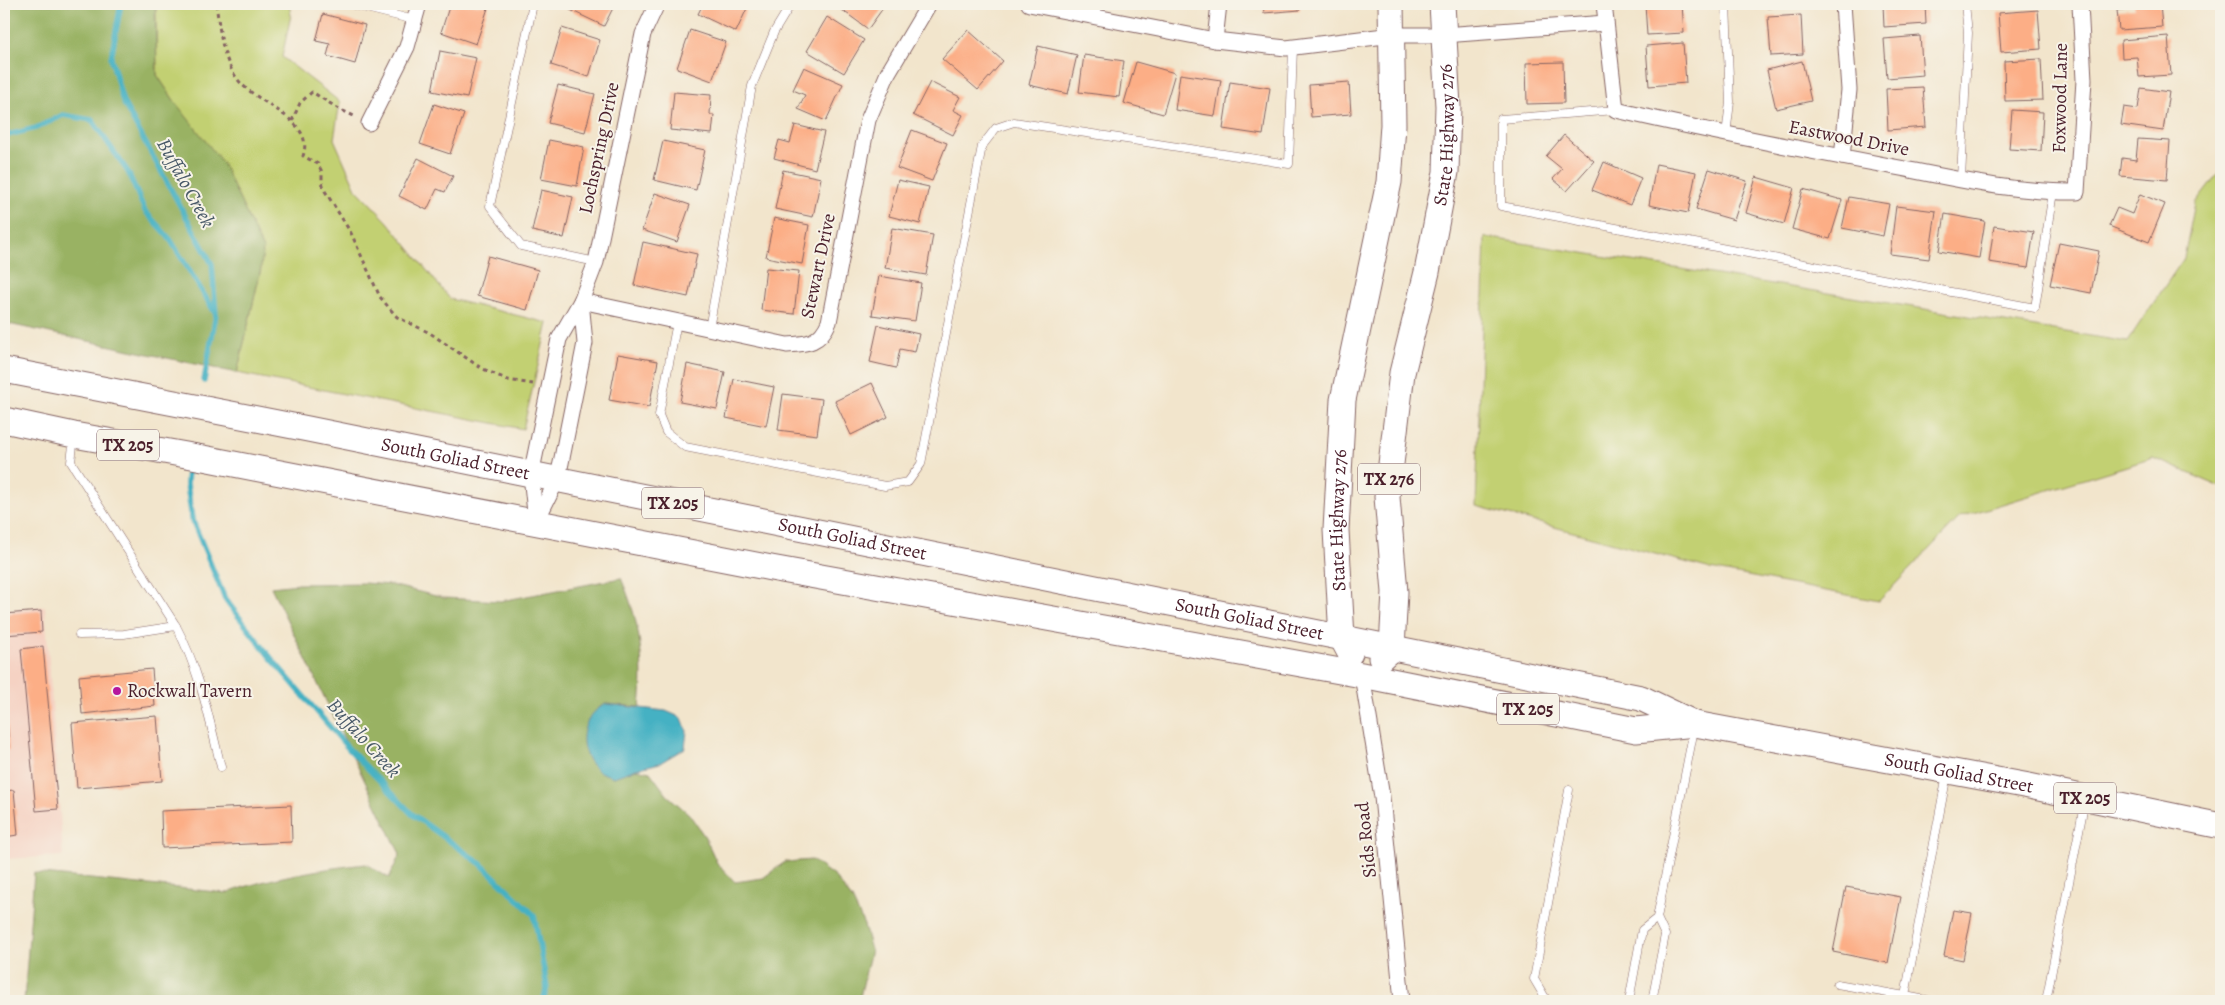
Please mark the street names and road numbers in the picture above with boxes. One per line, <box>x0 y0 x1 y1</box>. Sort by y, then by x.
street label: Foxwood Lane <box>2046 43 2074 153</box>
street label: State Highway 276 <box>1427 63 1461 208</box>
street label: Lochspring Drive <box>572 80 626 216</box>
street label: Eastwood Drive <box>1787 114 1911 162</box>
street label: Stewart Drive <box>794 211 842 321</box>
road number: TX 205 <box>97 430 159 460</box>
street label: South Goliad Street <box>379 431 532 486</box>
street label: State Highway 276 <box>1323 448 1353 592</box>
road number: TX 276 <box>1358 464 1420 494</box>
road number: TX 205 <box>642 488 704 518</box>
street label: South Goliad Street <box>776 511 929 567</box>
street label: South Goliad Street <box>1173 591 1326 647</box>
road number: TX 205 <box>1497 694 1559 724</box>
street label: South Goliad Street <box>1882 746 2036 800</box>
road number: TX 205 <box>2054 782 2116 814</box>
street label: Sids Road <box>1349 800 1383 879</box>

